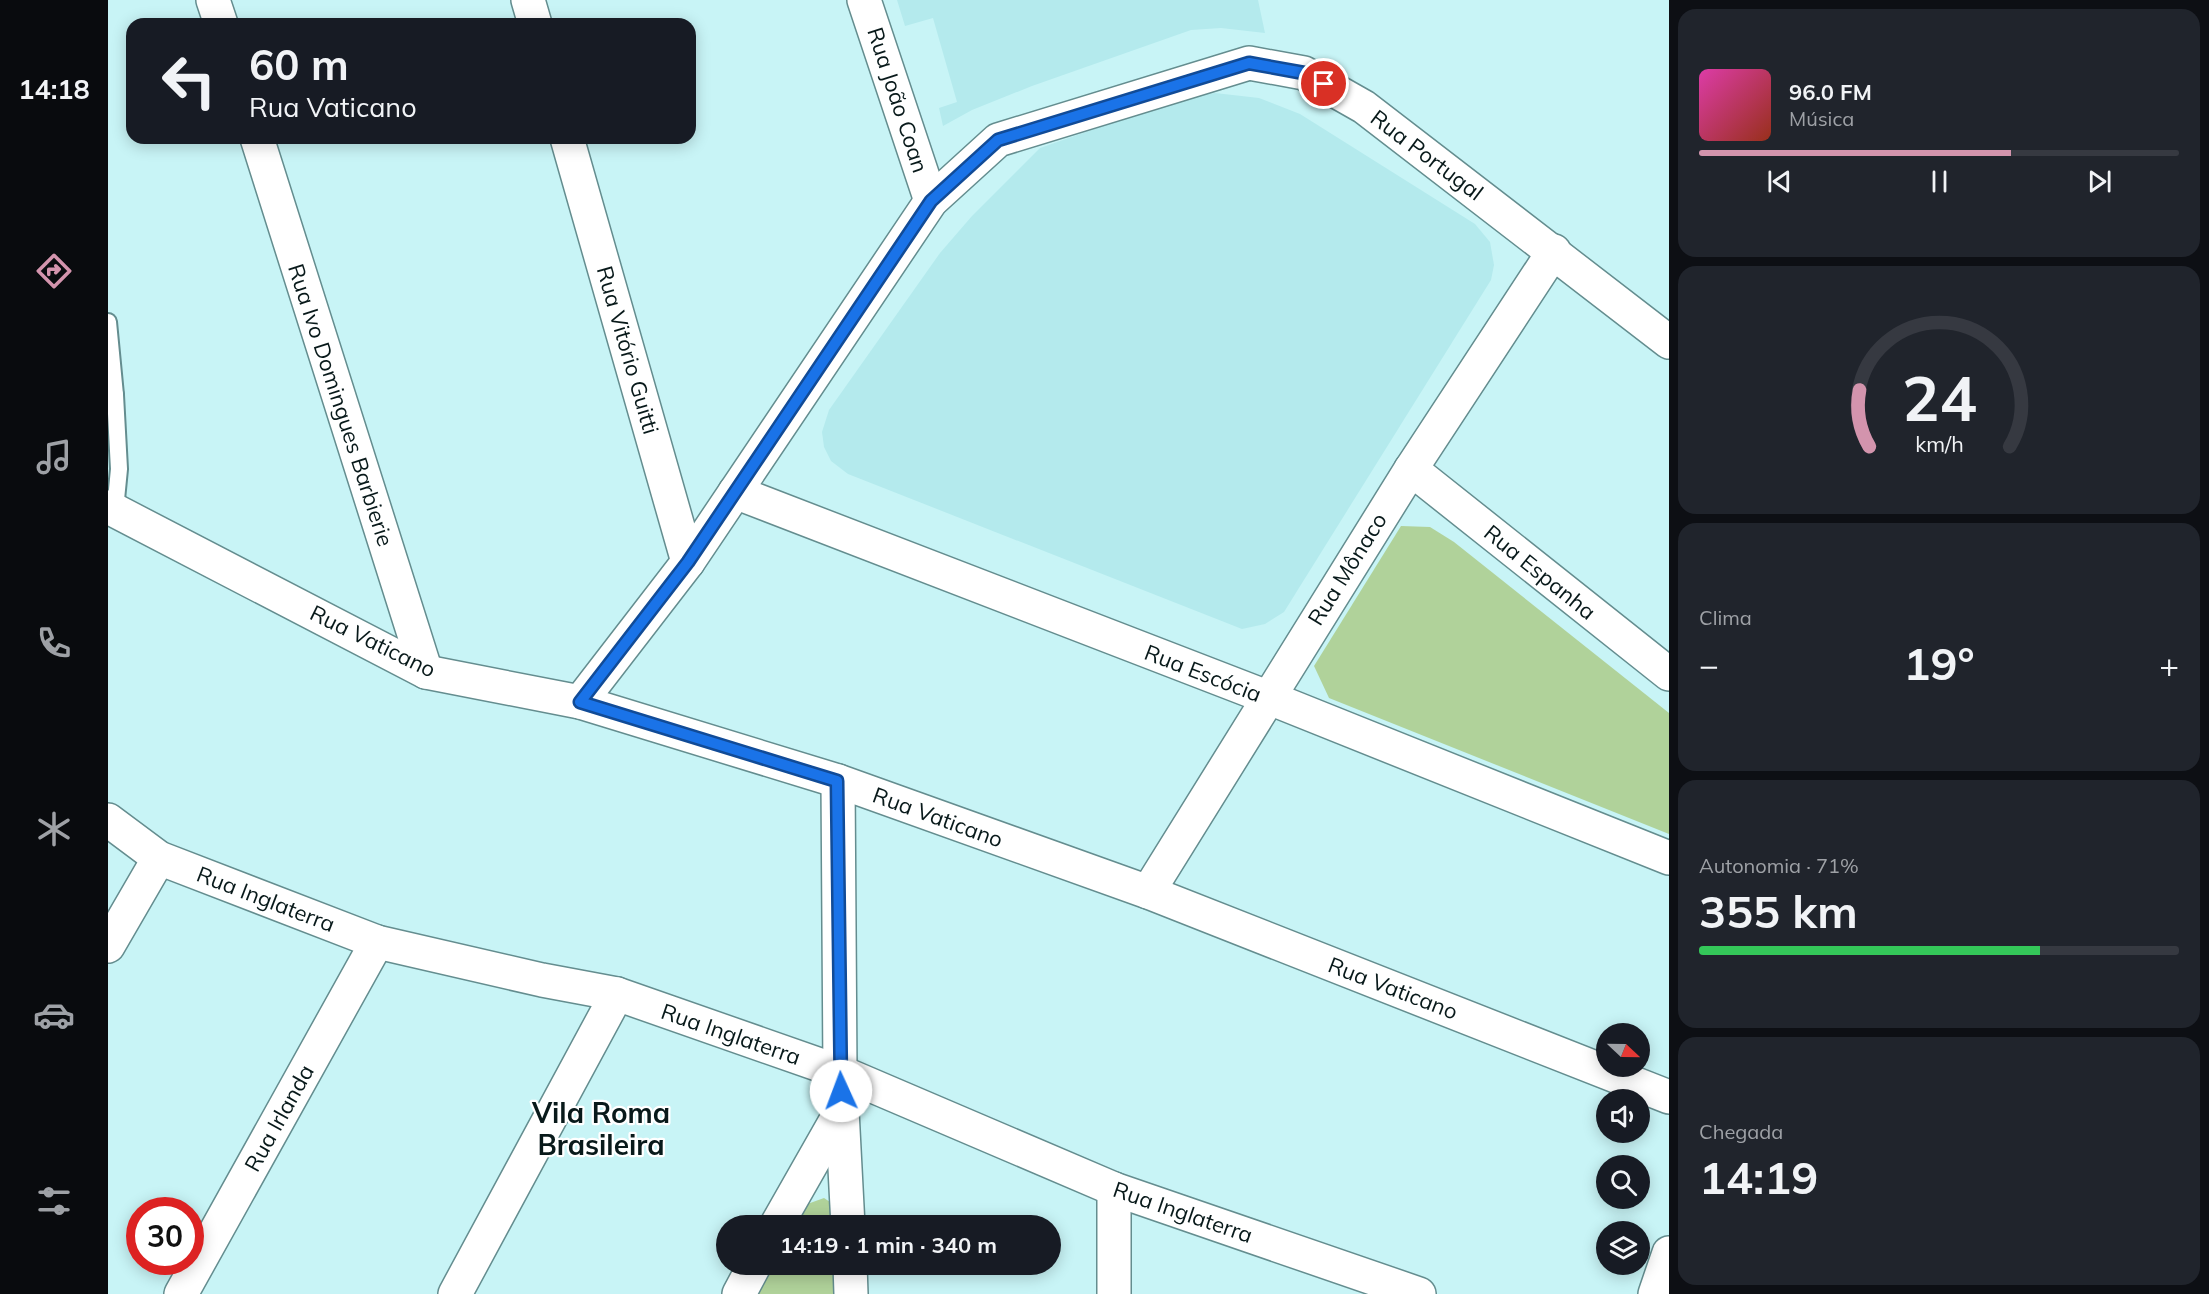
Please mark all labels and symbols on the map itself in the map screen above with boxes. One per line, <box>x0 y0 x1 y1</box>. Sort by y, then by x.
street label: Rua João Coan <box>861 24 935 176</box>
pin <box>1298 58 1349 109</box>
street label: Rua Portugal <box>1365 104 1489 206</box>
street label: Rua Ivo Domingues Barbierie <box>282 260 400 550</box>
street label: Rua Vitório Guitti <box>591 263 665 437</box>
street label: Rua Mônaco <box>1301 507 1393 631</box>
street label: Rua Espanha <box>1478 518 1602 626</box>
street label: Rua Vaticano <box>305 598 441 684</box>
street label: Rua Escócia <box>1141 638 1265 708</box>
street label: Rua Vaticano <box>869 780 1007 854</box>
street label: Rua Inglaterra <box>193 860 339 938</box>
street label: Rua Vaticano <box>1324 950 1462 1026</box>
street label: Rua Inglaterra <box>658 997 804 1071</box>
north arrow <box>1596 1023 1650 1077</box>
street label: Rua Irlanda <box>238 1059 320 1177</box>
position arrow <box>809 1059 873 1123</box>
district label: Vila Roma Brasileira <box>531 1095 670 1162</box>
street label: Rua Inglaterra <box>1110 1175 1256 1249</box>
speed limit sign: 30 <box>126 1197 204 1275</box>

